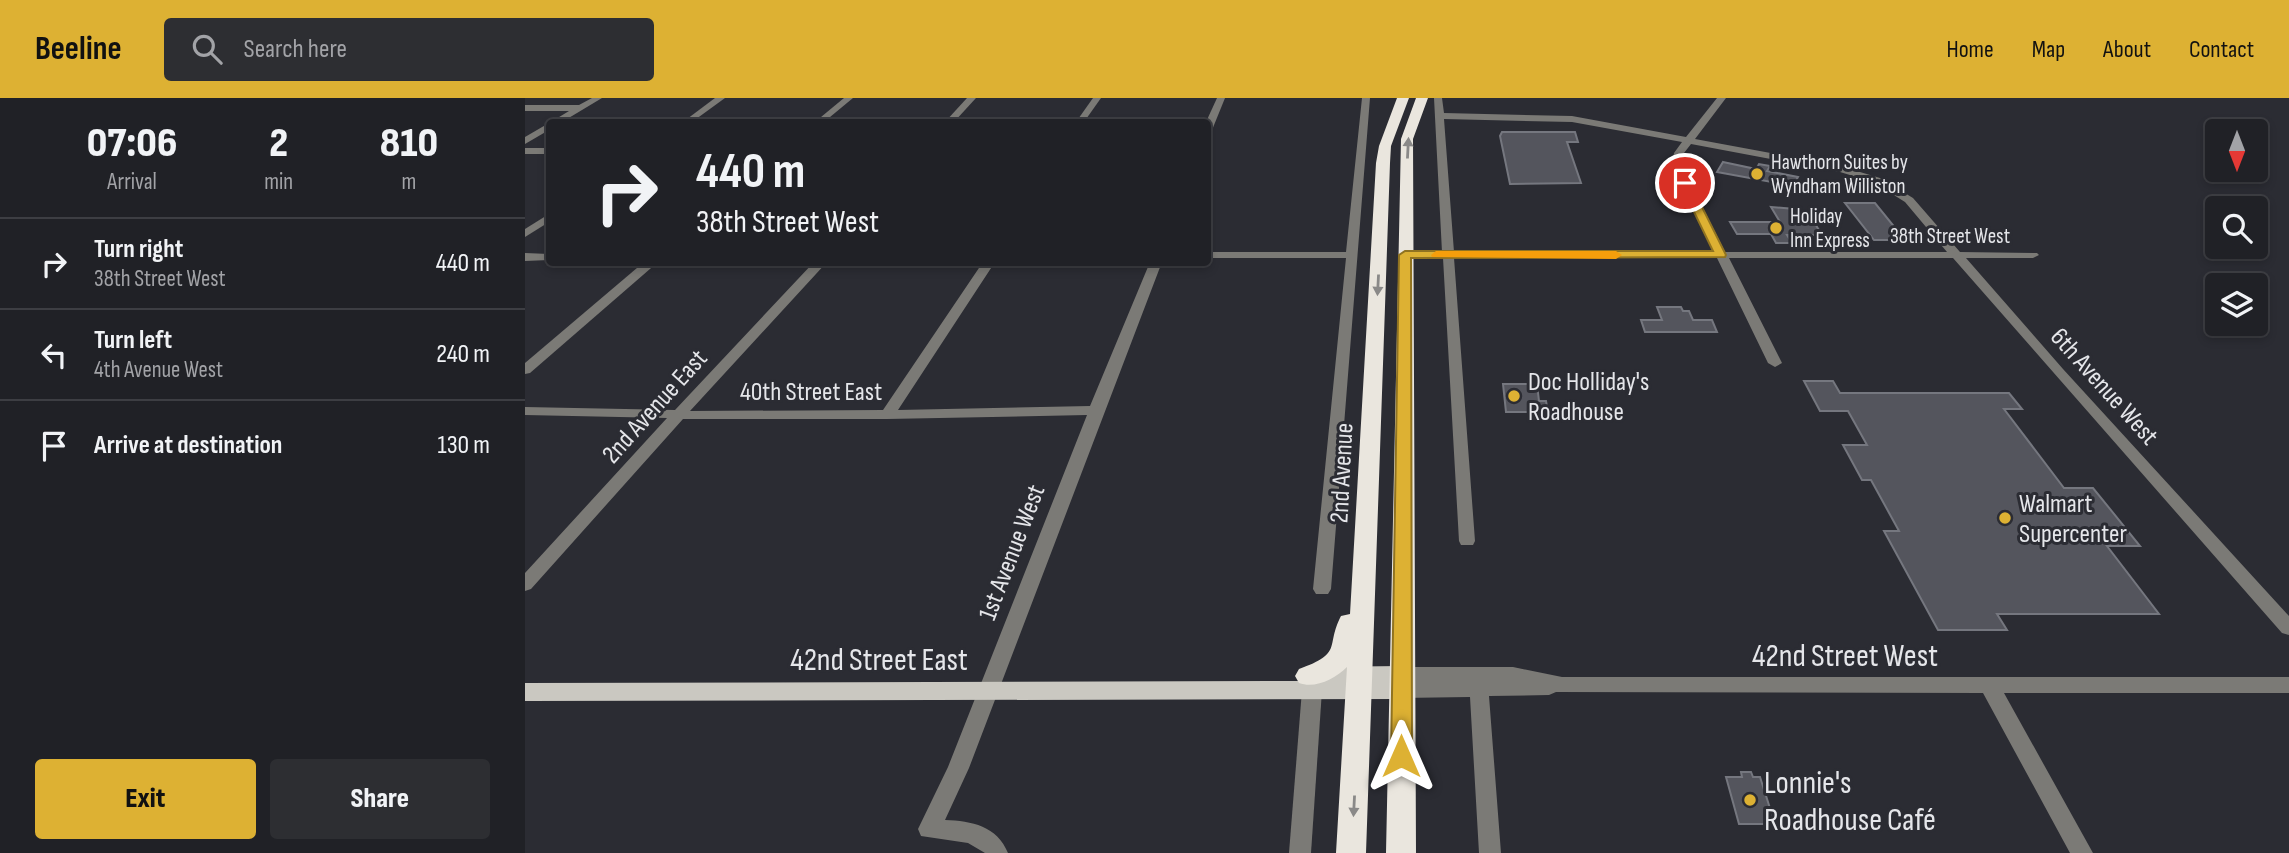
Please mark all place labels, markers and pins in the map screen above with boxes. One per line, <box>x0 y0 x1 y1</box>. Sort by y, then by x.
place label: Hawthorn Suites by Wyndham Williston <box>1771 150 1908 199</box>
pin <box>1655 153 1715 213</box>
marker: Hawthorn Suites by Wyndham Williston <box>1749 166 1765 182</box>
place label: Holiday Inn Express <box>1790 204 1870 253</box>
marker: Holiday Inn Express <box>1768 220 1784 236</box>
place label: Doc Holliday's Roadhouse <box>1528 367 1649 428</box>
marker: Doc Holliday's Roadhouse <box>1506 388 1522 404</box>
place label: Walmart Supercenter <box>2019 489 2127 550</box>
marker: Walmart Supercenter <box>1997 510 2013 526</box>
place label: Lonnie's Roadhouse Café <box>1764 764 1936 840</box>
marker: Lonnie's Roadhouse Café <box>1742 792 1758 808</box>

